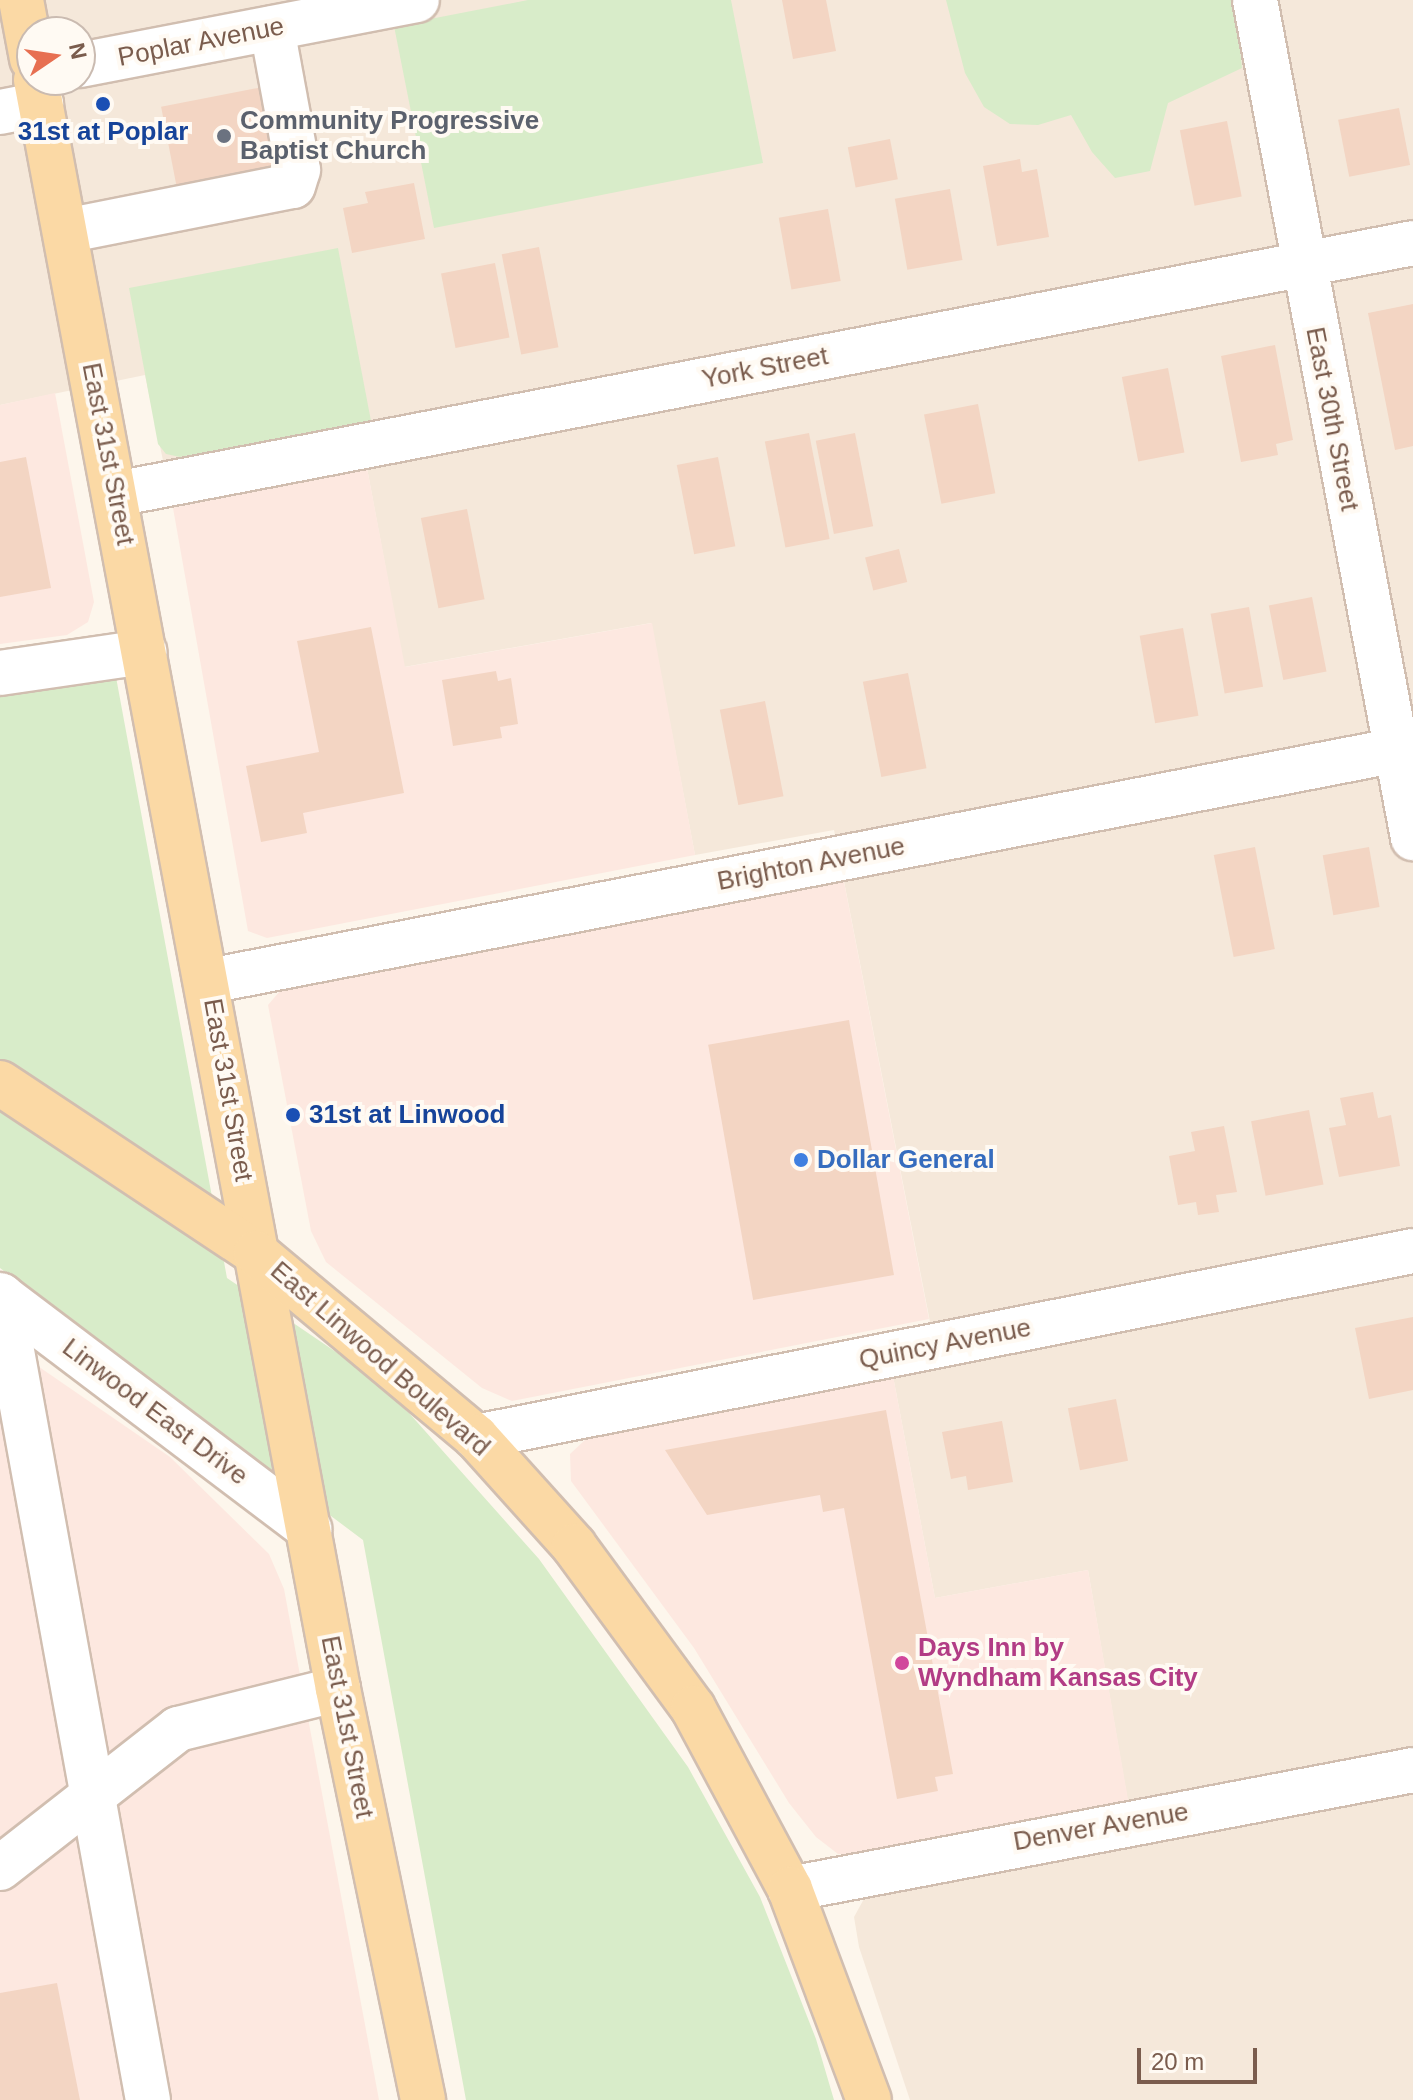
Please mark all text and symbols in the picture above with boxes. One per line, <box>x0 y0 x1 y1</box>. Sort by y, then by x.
street label: Poplar Avenue <box>115 10 287 74</box>
north arrow <box>16 16 96 96</box>
text: N <box>64 40 92 61</box>
marker: 31st at Poplar <box>94 95 112 113</box>
place label: Community Progressive Baptist Church <box>240 105 539 166</box>
place label: 31st at Poplar <box>18 116 188 148</box>
marker: Community Progressive Baptist Church <box>215 127 233 145</box>
street label: East 30th Street <box>1299 325 1365 513</box>
street label: York Street <box>699 341 831 395</box>
street label: East 31st Street <box>75 360 141 548</box>
street label: Brighton Avenue <box>714 830 908 898</box>
street label: East 31st Street <box>197 996 259 1184</box>
place label: 31st at Linwood <box>309 1099 505 1131</box>
marker: 31st at Linwood <box>284 1106 302 1124</box>
place label: Dollar General <box>817 1144 995 1176</box>
marker: Dollar General <box>792 1151 810 1169</box>
street label: East Linwood Boulevard <box>264 1255 496 1463</box>
street label: Quincy Avenue <box>856 1312 1034 1376</box>
street label: Linwood East Drive <box>56 1332 254 1492</box>
place label: Days Inn by Wyndham Kansas City <box>918 1632 1198 1694</box>
street label: East 31st Street <box>314 1633 380 1821</box>
marker: Days Inn by Wyndham Kansas City <box>893 1654 911 1672</box>
street label: Denver Avenue <box>1010 1796 1192 1858</box>
scale bar <box>1141 2032 1261 2082</box>
text: 20 m <box>1151 2048 1204 2075</box>

